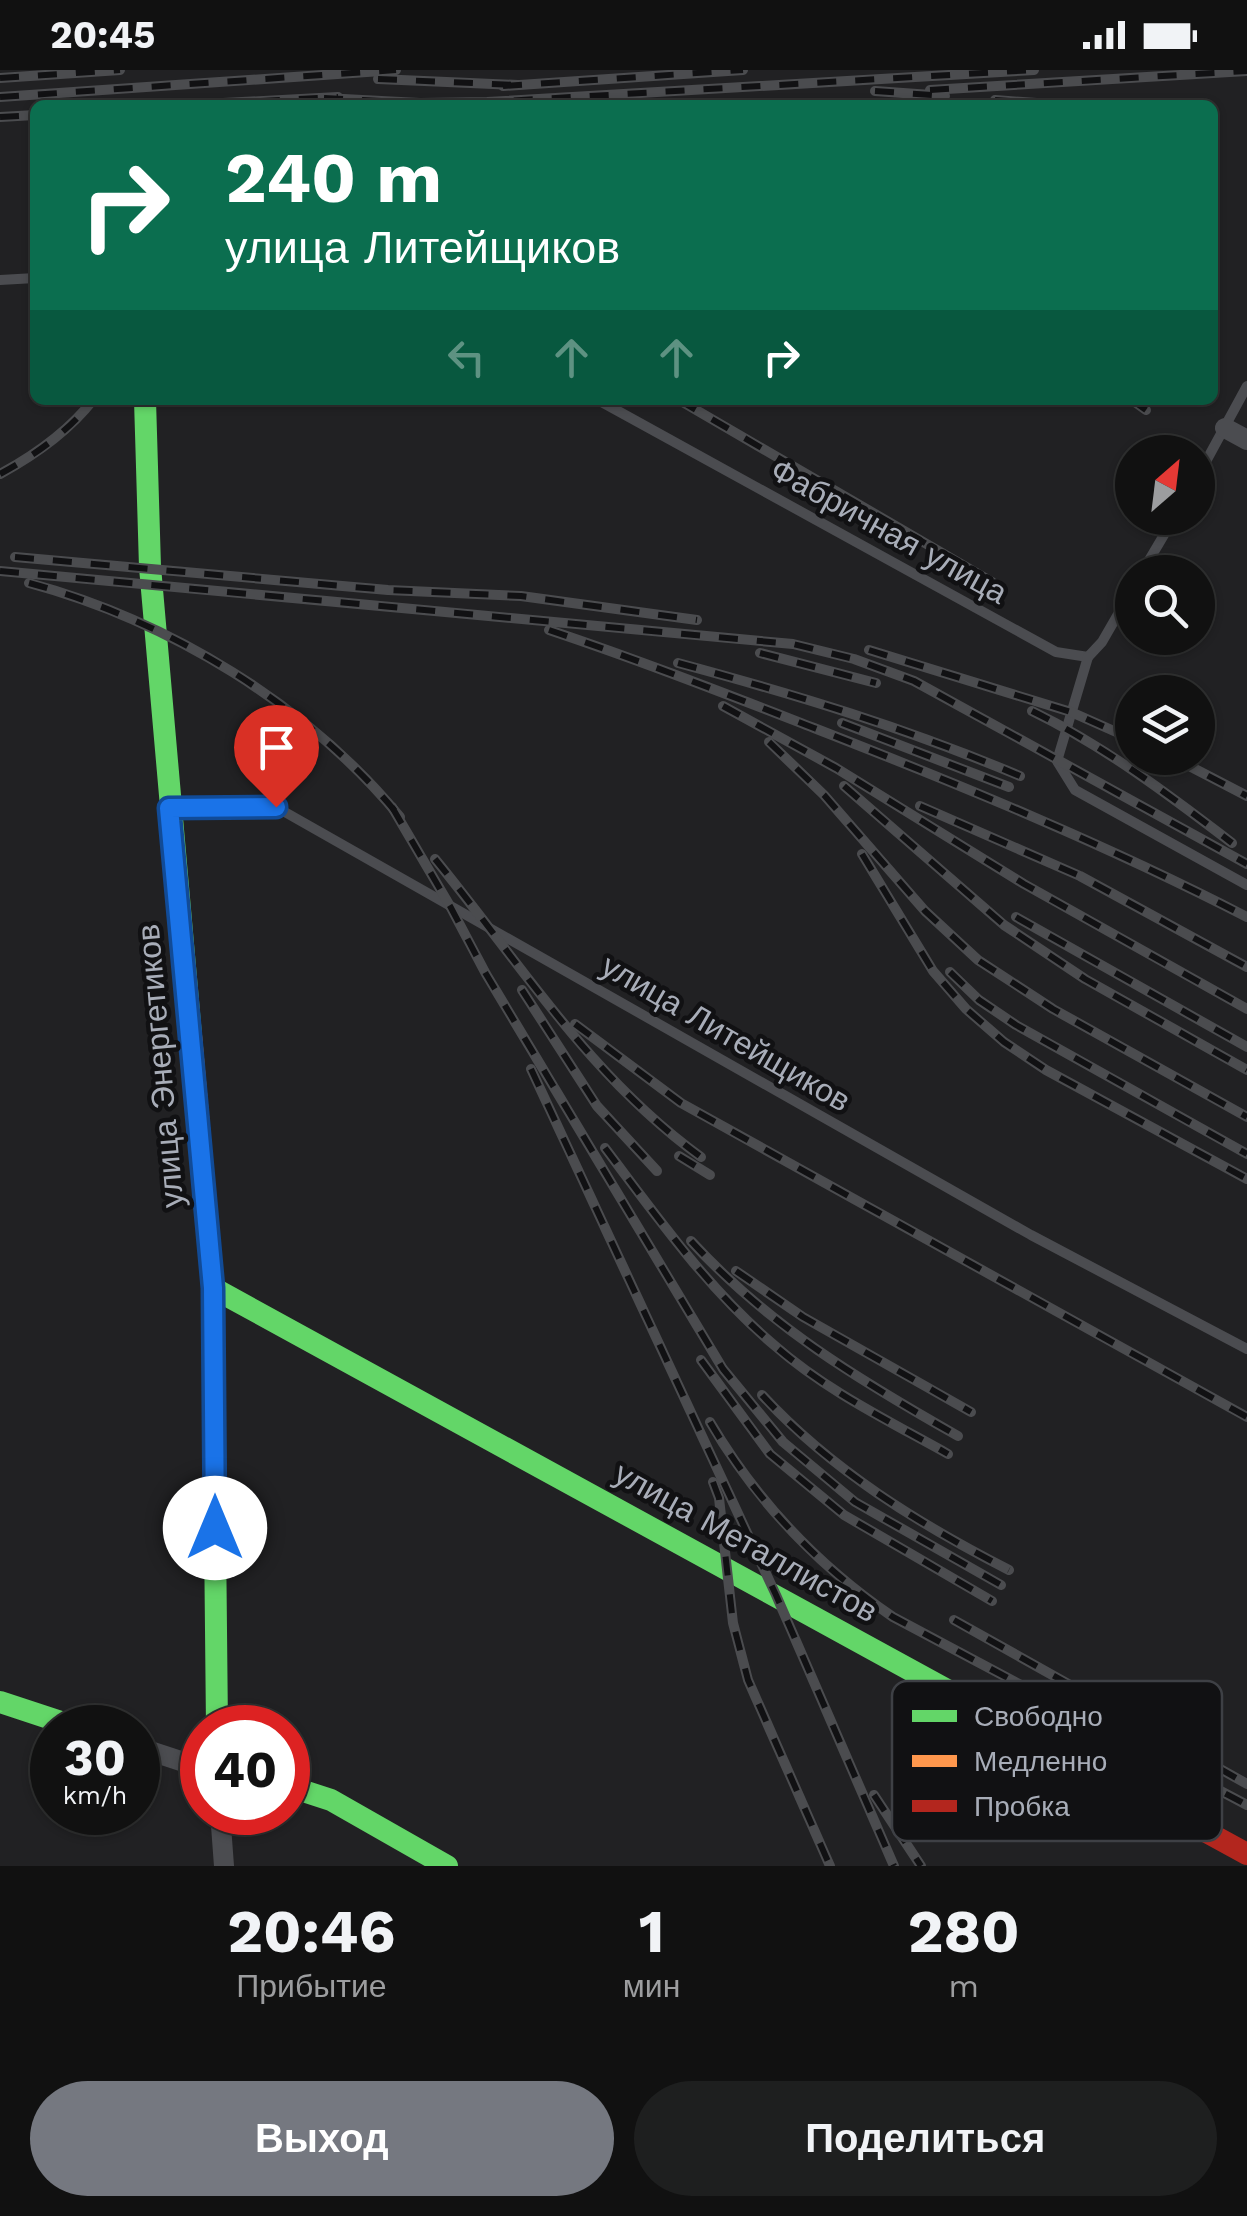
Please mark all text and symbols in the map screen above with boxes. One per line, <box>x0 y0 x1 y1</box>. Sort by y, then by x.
text: 20:45 <box>50 13 155 57</box>
text: 240 m <box>225 137 442 219</box>
icon: right <box>60 140 190 270</box>
text: улица Литейщиков <box>225 221 620 274</box>
icon: left <box>439 330 494 385</box>
icon: ahead <box>544 330 599 385</box>
icon: ahead <box>649 330 704 385</box>
icon: right <box>754 330 809 385</box>
north arrow <box>1115 435 1215 535</box>
map controls <box>1115 435 1215 775</box>
street label: Фабричная улица <box>764 450 1014 612</box>
button: search <box>1115 555 1215 655</box>
button: layers <box>1115 675 1215 775</box>
pin <box>234 705 319 808</box>
icon: arrive <box>249 720 304 775</box>
street label: улица Энергетиков <box>129 923 191 1209</box>
street label: улица Литейщиков <box>595 946 857 1120</box>
street label: улица Металлистов <box>608 1454 884 1630</box>
position arrow <box>163 1476 267 1580</box>
legend <box>892 1681 1222 1841</box>
text: Свободно <box>974 1700 1103 1733</box>
speed limit sign: 40 <box>180 1705 310 1835</box>
text: 30 <box>64 1728 126 1787</box>
text: Медленно <box>974 1745 1107 1778</box>
text: km/h <box>63 1781 127 1810</box>
text: Пробка <box>974 1790 1070 1823</box>
text: 20:46 <box>227 1896 396 1967</box>
text: 1 <box>639 1896 665 1967</box>
text: 280 <box>908 1896 1020 1967</box>
text: Прибытие <box>236 1967 387 2005</box>
text: мин <box>623 1967 680 2005</box>
text: m <box>948 1967 979 2005</box>
button: Выход <box>30 2081 614 2196</box>
button: Поделиться <box>634 2081 1217 2196</box>

